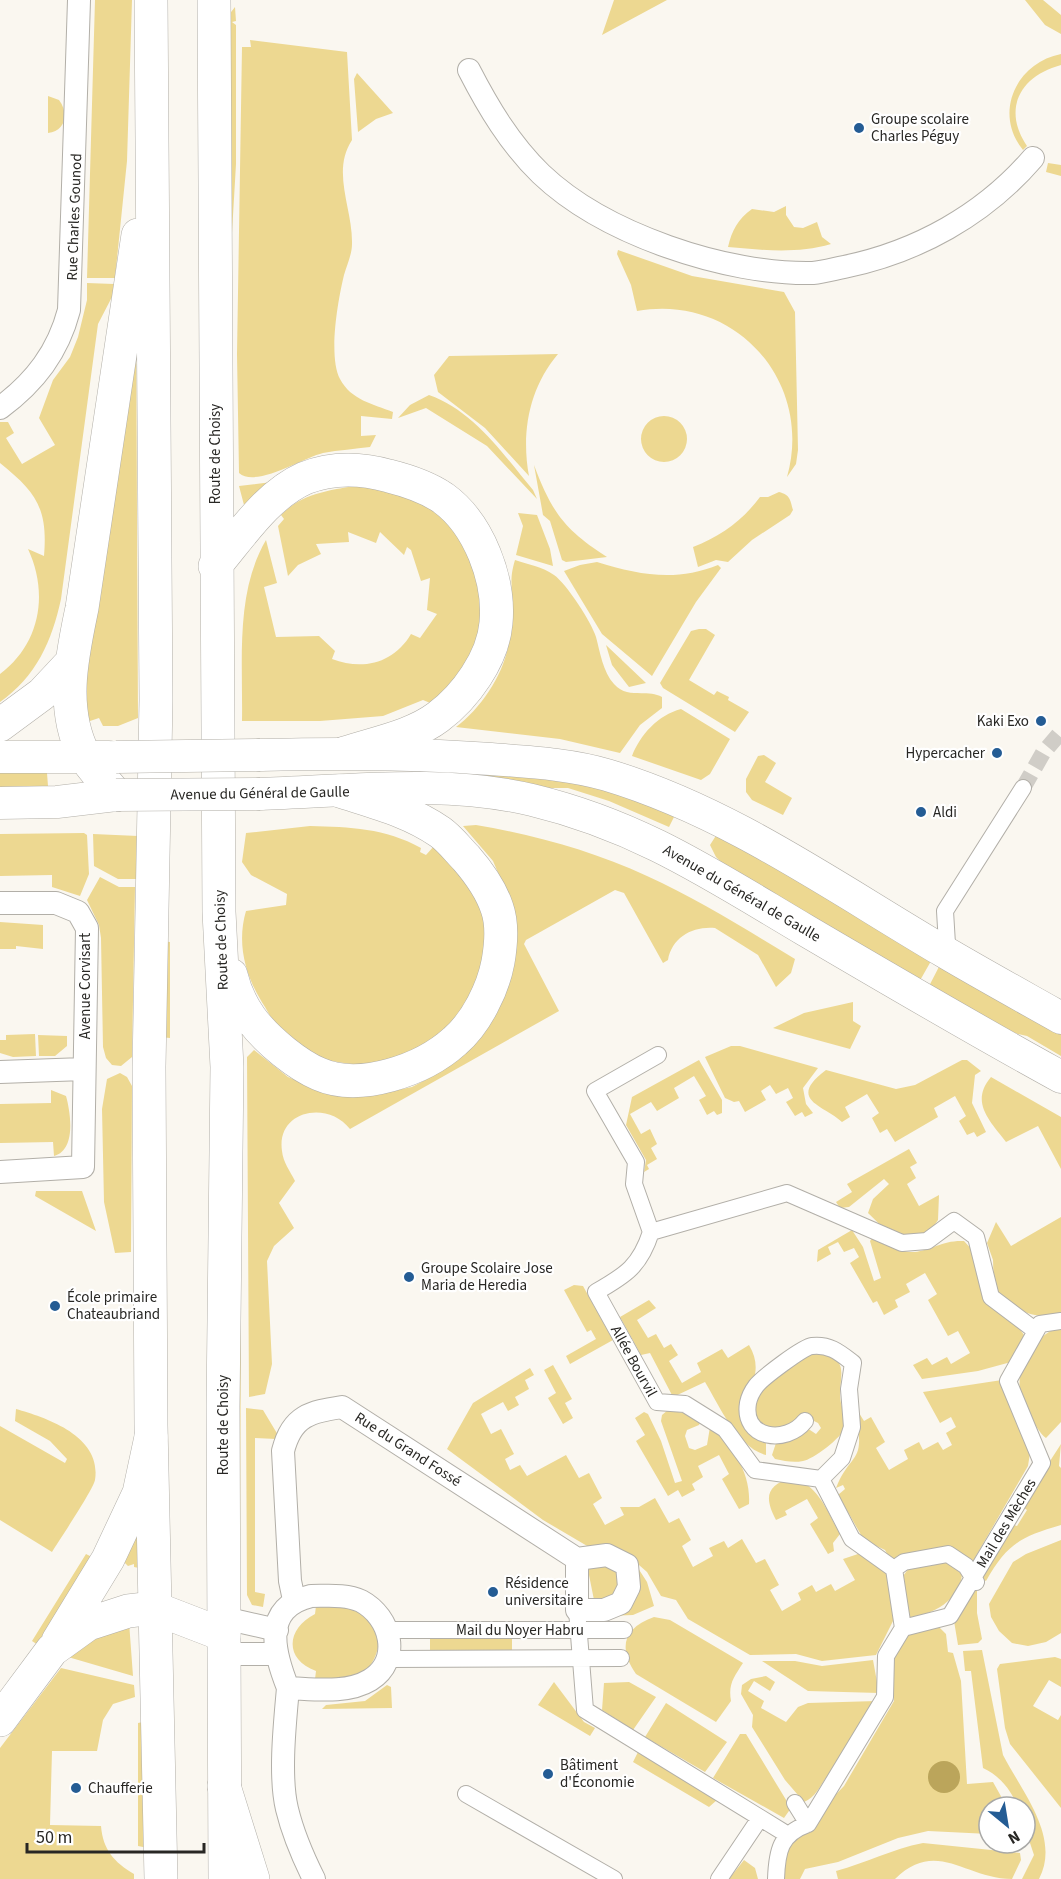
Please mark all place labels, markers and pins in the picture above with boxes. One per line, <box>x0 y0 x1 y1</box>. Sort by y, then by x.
place label: Groupe scolaire Charles Péguy <box>871 109 969 147</box>
marker: Groupe scolaire Charles Péguy <box>852 121 866 135</box>
place label: Kaki Exo <box>977 711 1029 732</box>
marker: Kaki Exo <box>1034 714 1048 728</box>
place label: Hypercacher <box>905 743 986 764</box>
marker: Hypercacher <box>990 746 1004 760</box>
place label: Aldi <box>933 802 957 823</box>
marker: Aldi <box>914 805 928 819</box>
place label: Groupe Scolaire Jose Maria de Heredia <box>421 1258 553 1296</box>
marker: Groupe Scolaire Jose Maria de Heredia <box>402 1270 416 1284</box>
place label: École primaire Chateaubriand <box>67 1287 160 1325</box>
marker: École primaire Chateaubriand <box>48 1299 62 1313</box>
place label: Résidence universitaire <box>505 1573 583 1611</box>
marker: Résidence universitaire <box>486 1585 500 1599</box>
place label: Bâtiment d'Économie <box>560 1755 634 1793</box>
marker: Bâtiment d'Économie <box>541 1767 555 1781</box>
place label: Chaufferie <box>88 1778 153 1799</box>
marker: Chaufferie <box>69 1781 83 1795</box>

